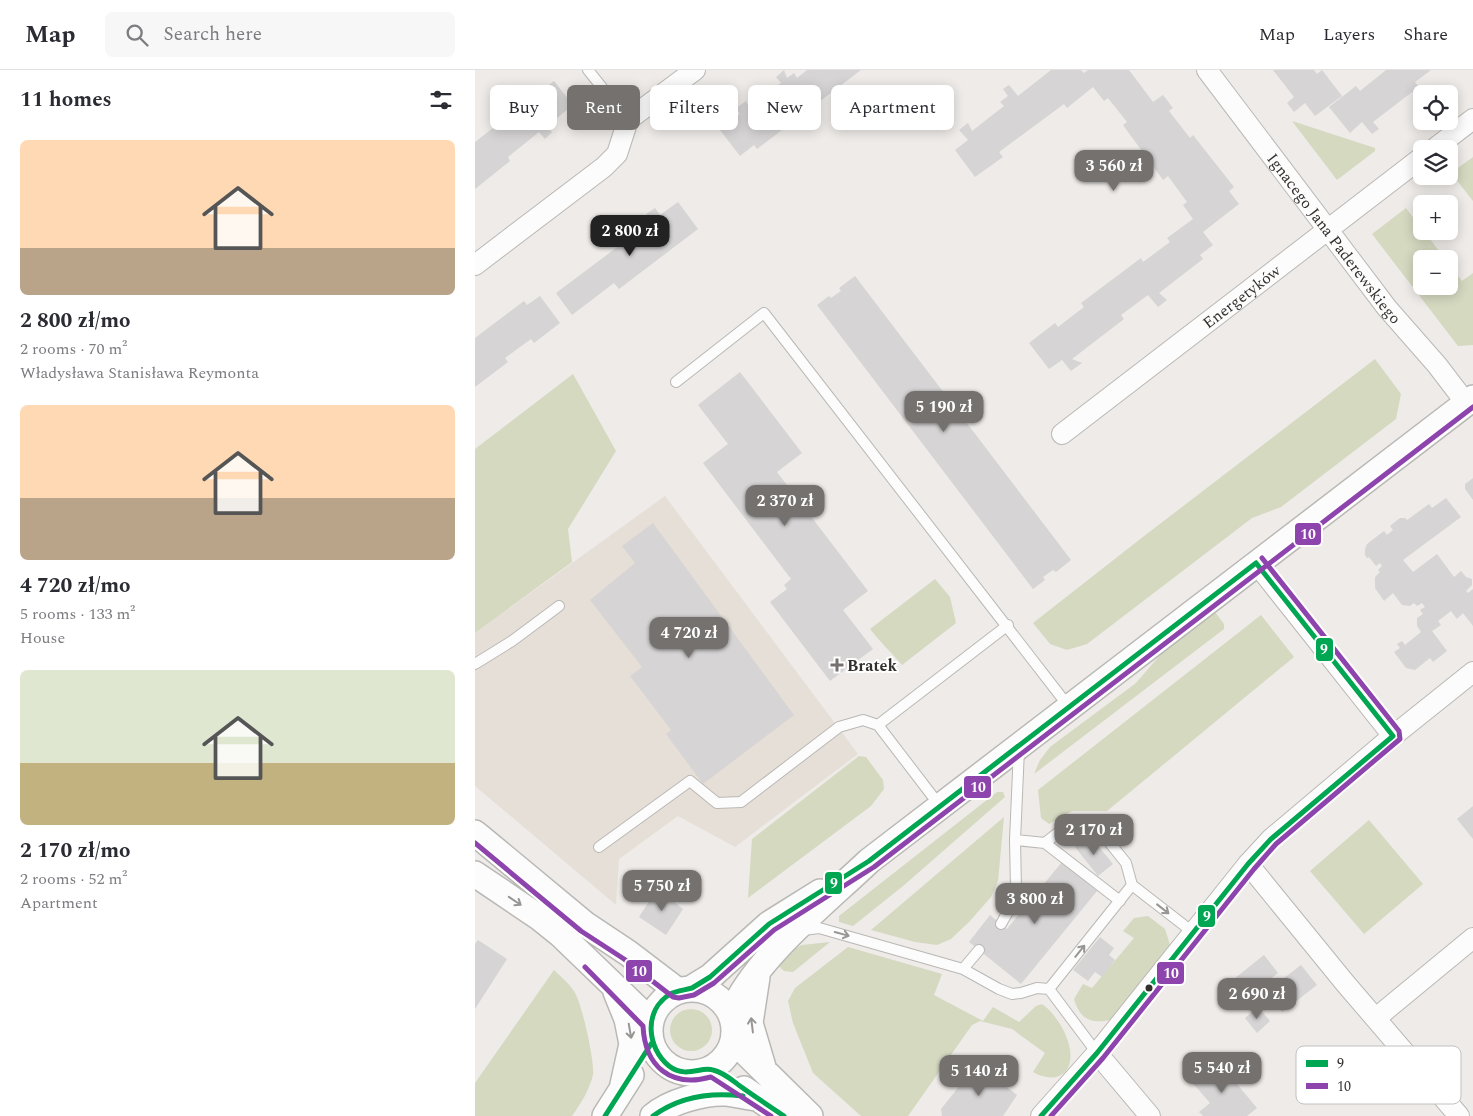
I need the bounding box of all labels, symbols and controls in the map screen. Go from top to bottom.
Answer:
search box [105,12,455,57]
text: Map [25,17,75,53]
text: Search here [163,20,262,49]
icon: search [123,21,151,49]
text: Map [1259,21,1295,48]
text: Layers [1323,21,1375,48]
text: Share [1403,21,1448,48]
text: 11 homes [20,84,112,116]
chip: Buy [490,85,557,130]
chip: Rent [567,85,640,130]
chip: Filters [650,85,738,130]
chip: New [748,85,821,130]
chip: Apartment [831,85,954,130]
map controls [1413,85,1458,295]
button: locate [1413,85,1458,130]
icon: filters [427,86,455,114]
button: layers [1413,140,1458,185]
street label: Ignacego Jana Paderewskiego [1261,148,1407,330]
pin: 3 560 zł [1062,150,1166,192]
text: 3 560 zł [1085,154,1143,178]
icon: home [193,173,283,263]
button: + [1413,195,1458,240]
pin: 2 800 zł [578,214,682,257]
text: 2 800 zł [601,219,659,243]
button: − [1413,250,1458,295]
street label: Energetyków [1198,259,1287,335]
text: 2 800 zł/mo [20,305,131,337]
text: 2 rooms · 70 m² [20,337,127,361]
text: Władysława Stanisława Reymonta [20,361,259,385]
pin: 5 190 zł [892,390,996,433]
text: 5 190 zł [915,395,973,419]
icon: home [193,438,283,528]
pin: 2 370 zł [733,484,837,527]
text: 2 370 zł [756,489,814,513]
line badge: 10 [1294,522,1322,546]
text: 10 [1300,524,1316,545]
text: 4 720 zł/mo [20,570,131,602]
text: 5 rooms · 133 m² [20,602,135,626]
pin: 4 720 zł [637,616,741,659]
text: 4 720 zł [660,621,718,645]
text: House [20,626,65,650]
line badge: 9 [1315,637,1334,662]
text: 9 [1320,639,1328,660]
place label: Bratek [847,654,897,678]
marker: Bratek [831,659,843,671]
icon: home [193,703,283,793]
line badge: 10 [963,775,992,799]
text: 10 [970,777,986,798]
pin: 2 170 zł [1042,814,1146,856]
text: 2 170 zł [1065,818,1123,842]
text: 2 170 zł/mo [20,835,131,867]
text: 2 rooms · 52 m² [20,867,127,891]
pin: 5 750 zł [610,870,714,912]
line badge: 9 [824,871,843,895]
text: 9 [830,873,838,894]
text: 5 750 zł [633,874,691,898]
pin: 3 800 zł [983,882,1087,925]
text: 3 800 zł [1006,887,1064,911]
text: Apartment [20,891,98,915]
one-way arrow [508,896,522,906]
one-way arrow [1156,904,1170,914]
line badge: 9 [1197,904,1216,928]
text: 9 [1203,906,1211,927]
one-way arrow [834,930,850,939]
one-way arrow [1074,945,1085,958]
line badge: 10 [625,959,653,983]
text: 10 [631,961,647,982]
line badge: 10 [1156,961,1185,985]
text: 10 [1163,963,1179,984]
pin: 2 690 zł [1205,978,1309,1020]
text: 2 690 zł [1228,982,1286,1006]
unlabelled marker [1144,983,1154,993]
one-way arrow [747,1018,757,1034]
one-way arrow [625,1023,635,1039]
legend [1296,1046,1461,1104]
pin: 5 540 zł [1170,1052,1274,1094]
text: 9 [1337,1053,1344,1074]
pin: 5 140 zł [927,1054,1031,1097]
text: 5 540 zł [1193,1056,1251,1080]
text: 5 140 zł [950,1059,1008,1083]
text: 10 [1337,1076,1351,1097]

